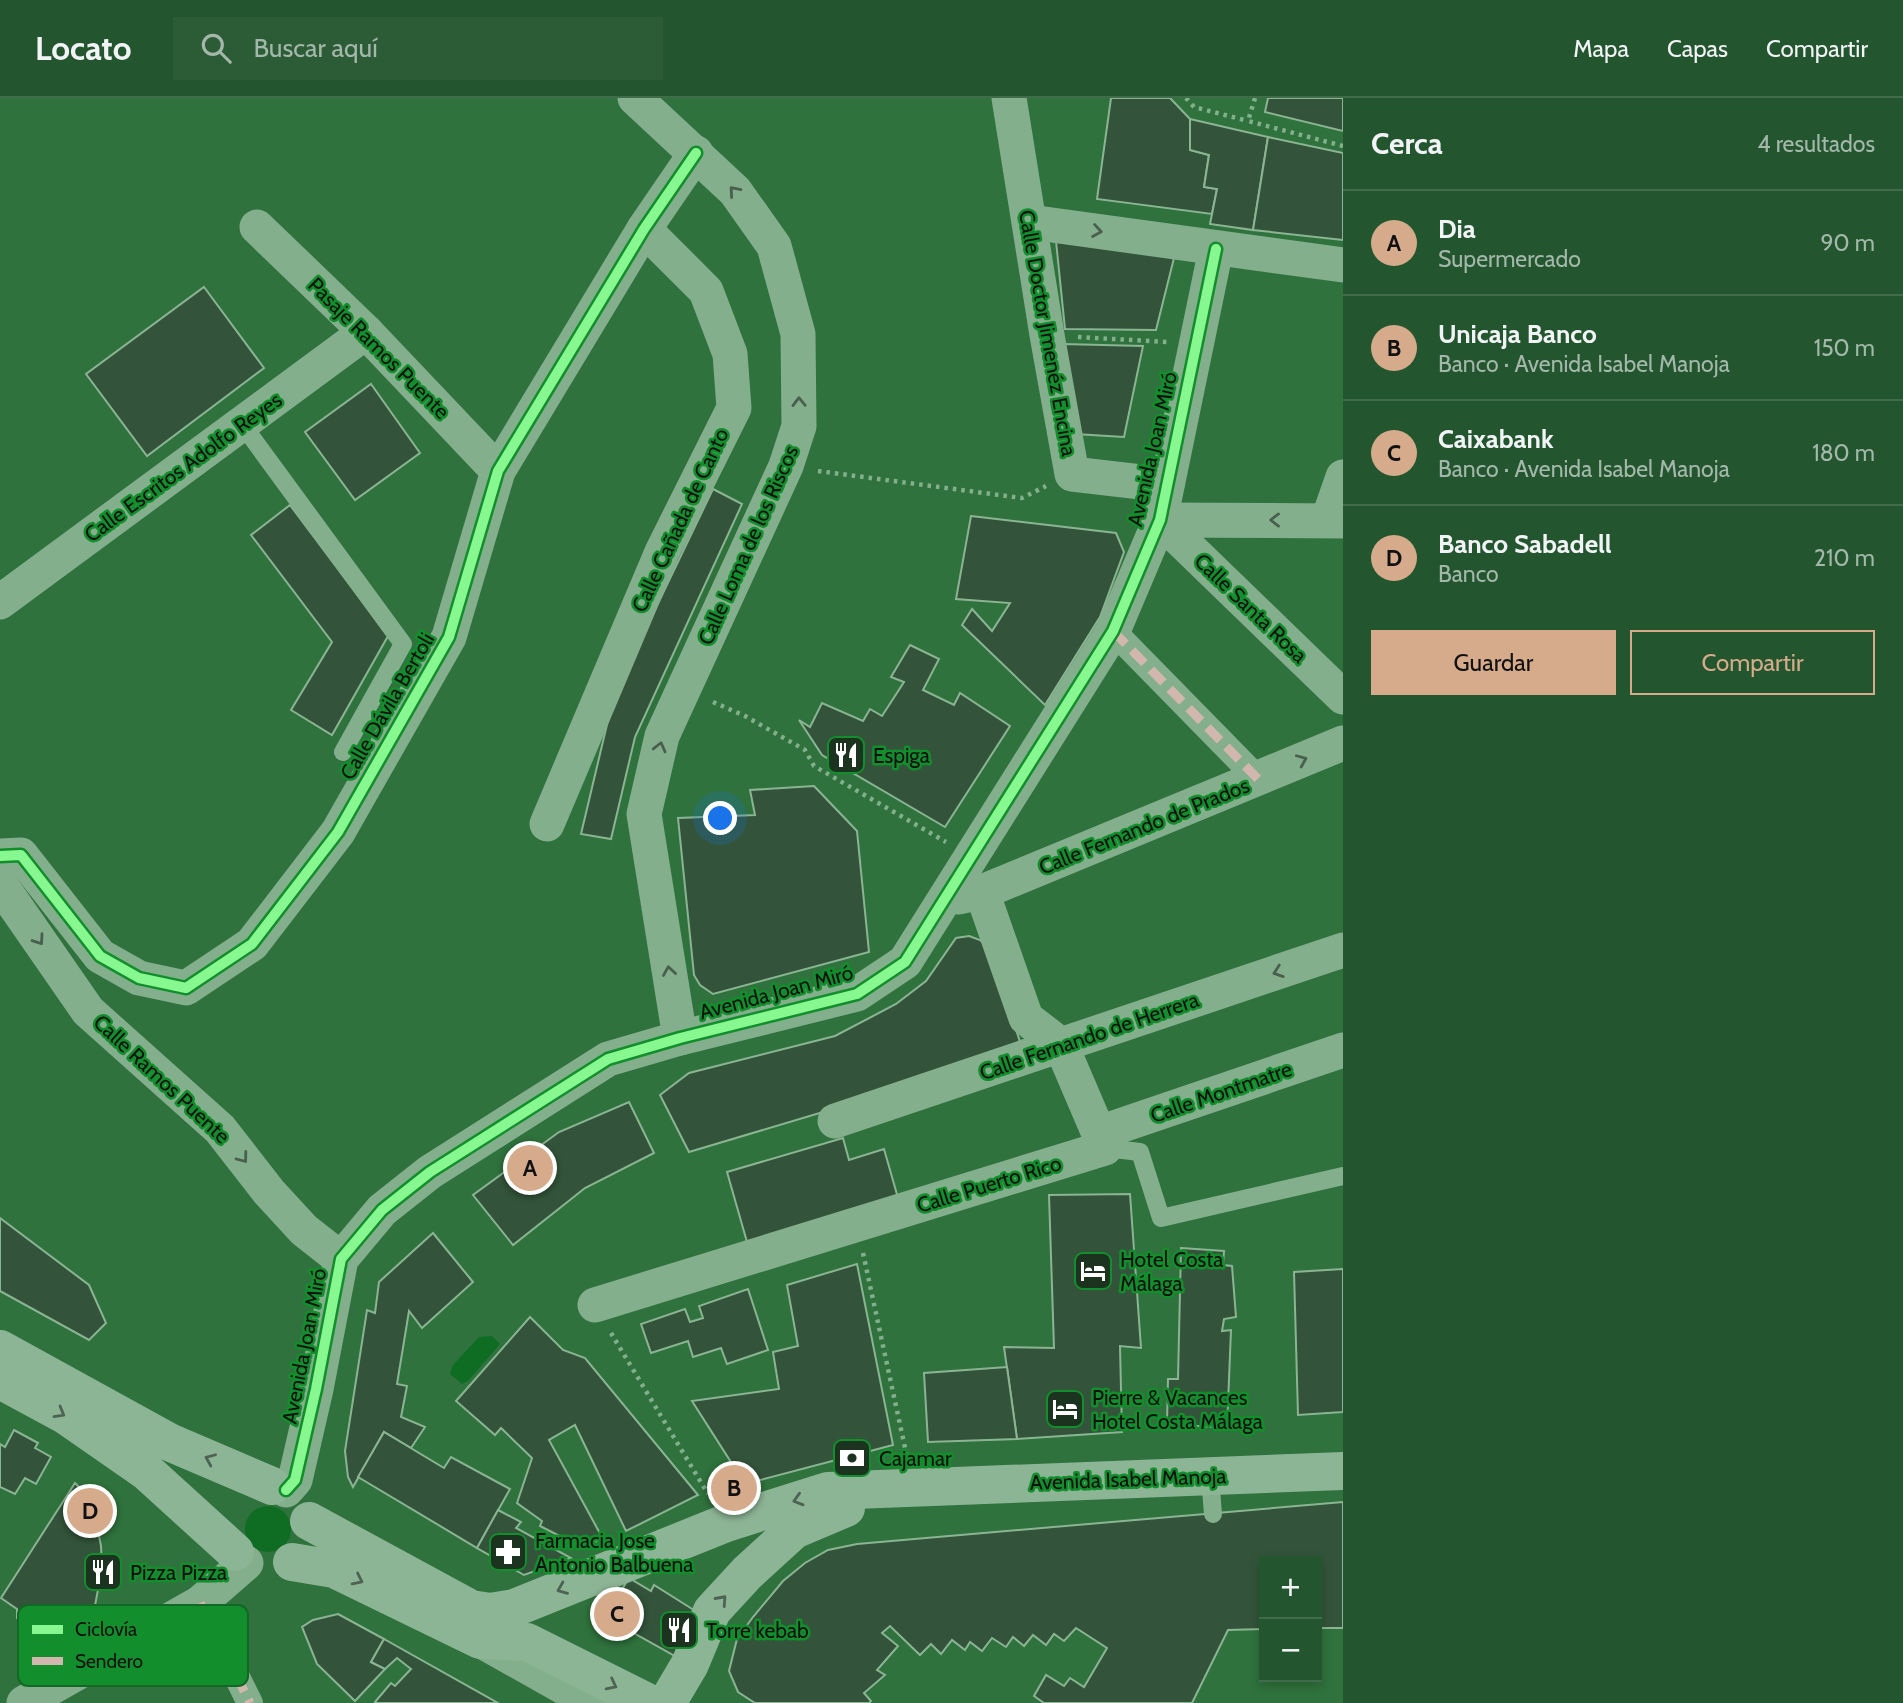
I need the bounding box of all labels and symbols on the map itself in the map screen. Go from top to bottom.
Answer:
one-way arrow [730,186,742,199]
street label: Calle Doctor Jimenéz Encina [1014,208,1082,458]
one-way arrow [1092,223,1103,238]
street label: Pasaje Ramos Puente [302,272,455,425]
street label: Avenida Joan Miró [1122,369,1182,529]
street label: Calle Escritos Adolfo Reyes [79,387,287,547]
one-way arrow [791,396,807,407]
street label: Calle Cañada de Canto [626,424,734,616]
street label: Calle Loma de los Riscos [693,441,803,649]
one-way arrow [1269,512,1280,528]
street label: Calle Santa Rosa [1190,548,1312,668]
street label: Calle Dávila Bertoli [335,628,439,784]
restaurant icon: Espiga [825,734,867,776]
one-way arrow [652,741,666,753]
place label: Espiga [873,743,930,768]
one-way arrow [1295,755,1307,769]
street label: Calle Fernando de Prados [1035,772,1253,880]
your location [703,801,737,835]
one-way arrow [31,932,43,945]
street label: Avenida Joan Miró [696,959,856,1025]
one-way arrow [1273,964,1285,978]
one-way arrow [662,965,677,977]
street label: Calle Fernando de Herrera [976,987,1202,1085]
street label: Calle Ramos Puente [89,1009,236,1149]
street label: Calle Montmatre [1147,1056,1295,1128]
pin: A [507,1142,553,1194]
street label: Calle Puerto Rico [914,1150,1064,1218]
one-way arrow [235,1151,247,1163]
place label: Hotel Costa Málaga [1120,1247,1223,1296]
hotel icon: Hotel Costa Málaga [1072,1250,1114,1292]
street label: Avenida Joan Miró [277,1266,331,1426]
place label: Pierre & Vacances Hotel Costa Málaga [1092,1385,1263,1434]
hotel icon: Pierre & Vacances Hotel Costa Málaga [1044,1388,1086,1430]
one-way arrow [52,1405,65,1418]
bank icon: Cajamar [831,1437,873,1479]
place label: Cajamar [879,1446,952,1472]
one-way arrow [204,1454,216,1468]
pin: B [711,1462,757,1514]
street label: Avenida Isabel Manoja [1029,1463,1227,1496]
pin: D [67,1485,113,1537]
one-way arrow [792,1492,804,1507]
place label: Farmacia Jose Antonio Balbuena [535,1528,693,1577]
pharmacy icon: Farmacia Jose Antonio Balbuena [487,1531,529,1573]
restaurant icon: Pizza Pizza [82,1551,124,1593]
place label: Pizza Pizza [130,1560,227,1585]
one-way arrow [350,1572,363,1586]
one-way arrow [557,1580,569,1594]
pin: C [594,1588,640,1640]
one-way arrow [714,1595,726,1608]
legend [18,1605,248,1686]
restaurant icon: Torre kebab [658,1609,700,1651]
text: Ciclovía [75,1618,137,1641]
place label: Torre kebab [706,1618,809,1643]
text: Sendero [75,1650,143,1673]
one-way arrow [605,1676,617,1690]

